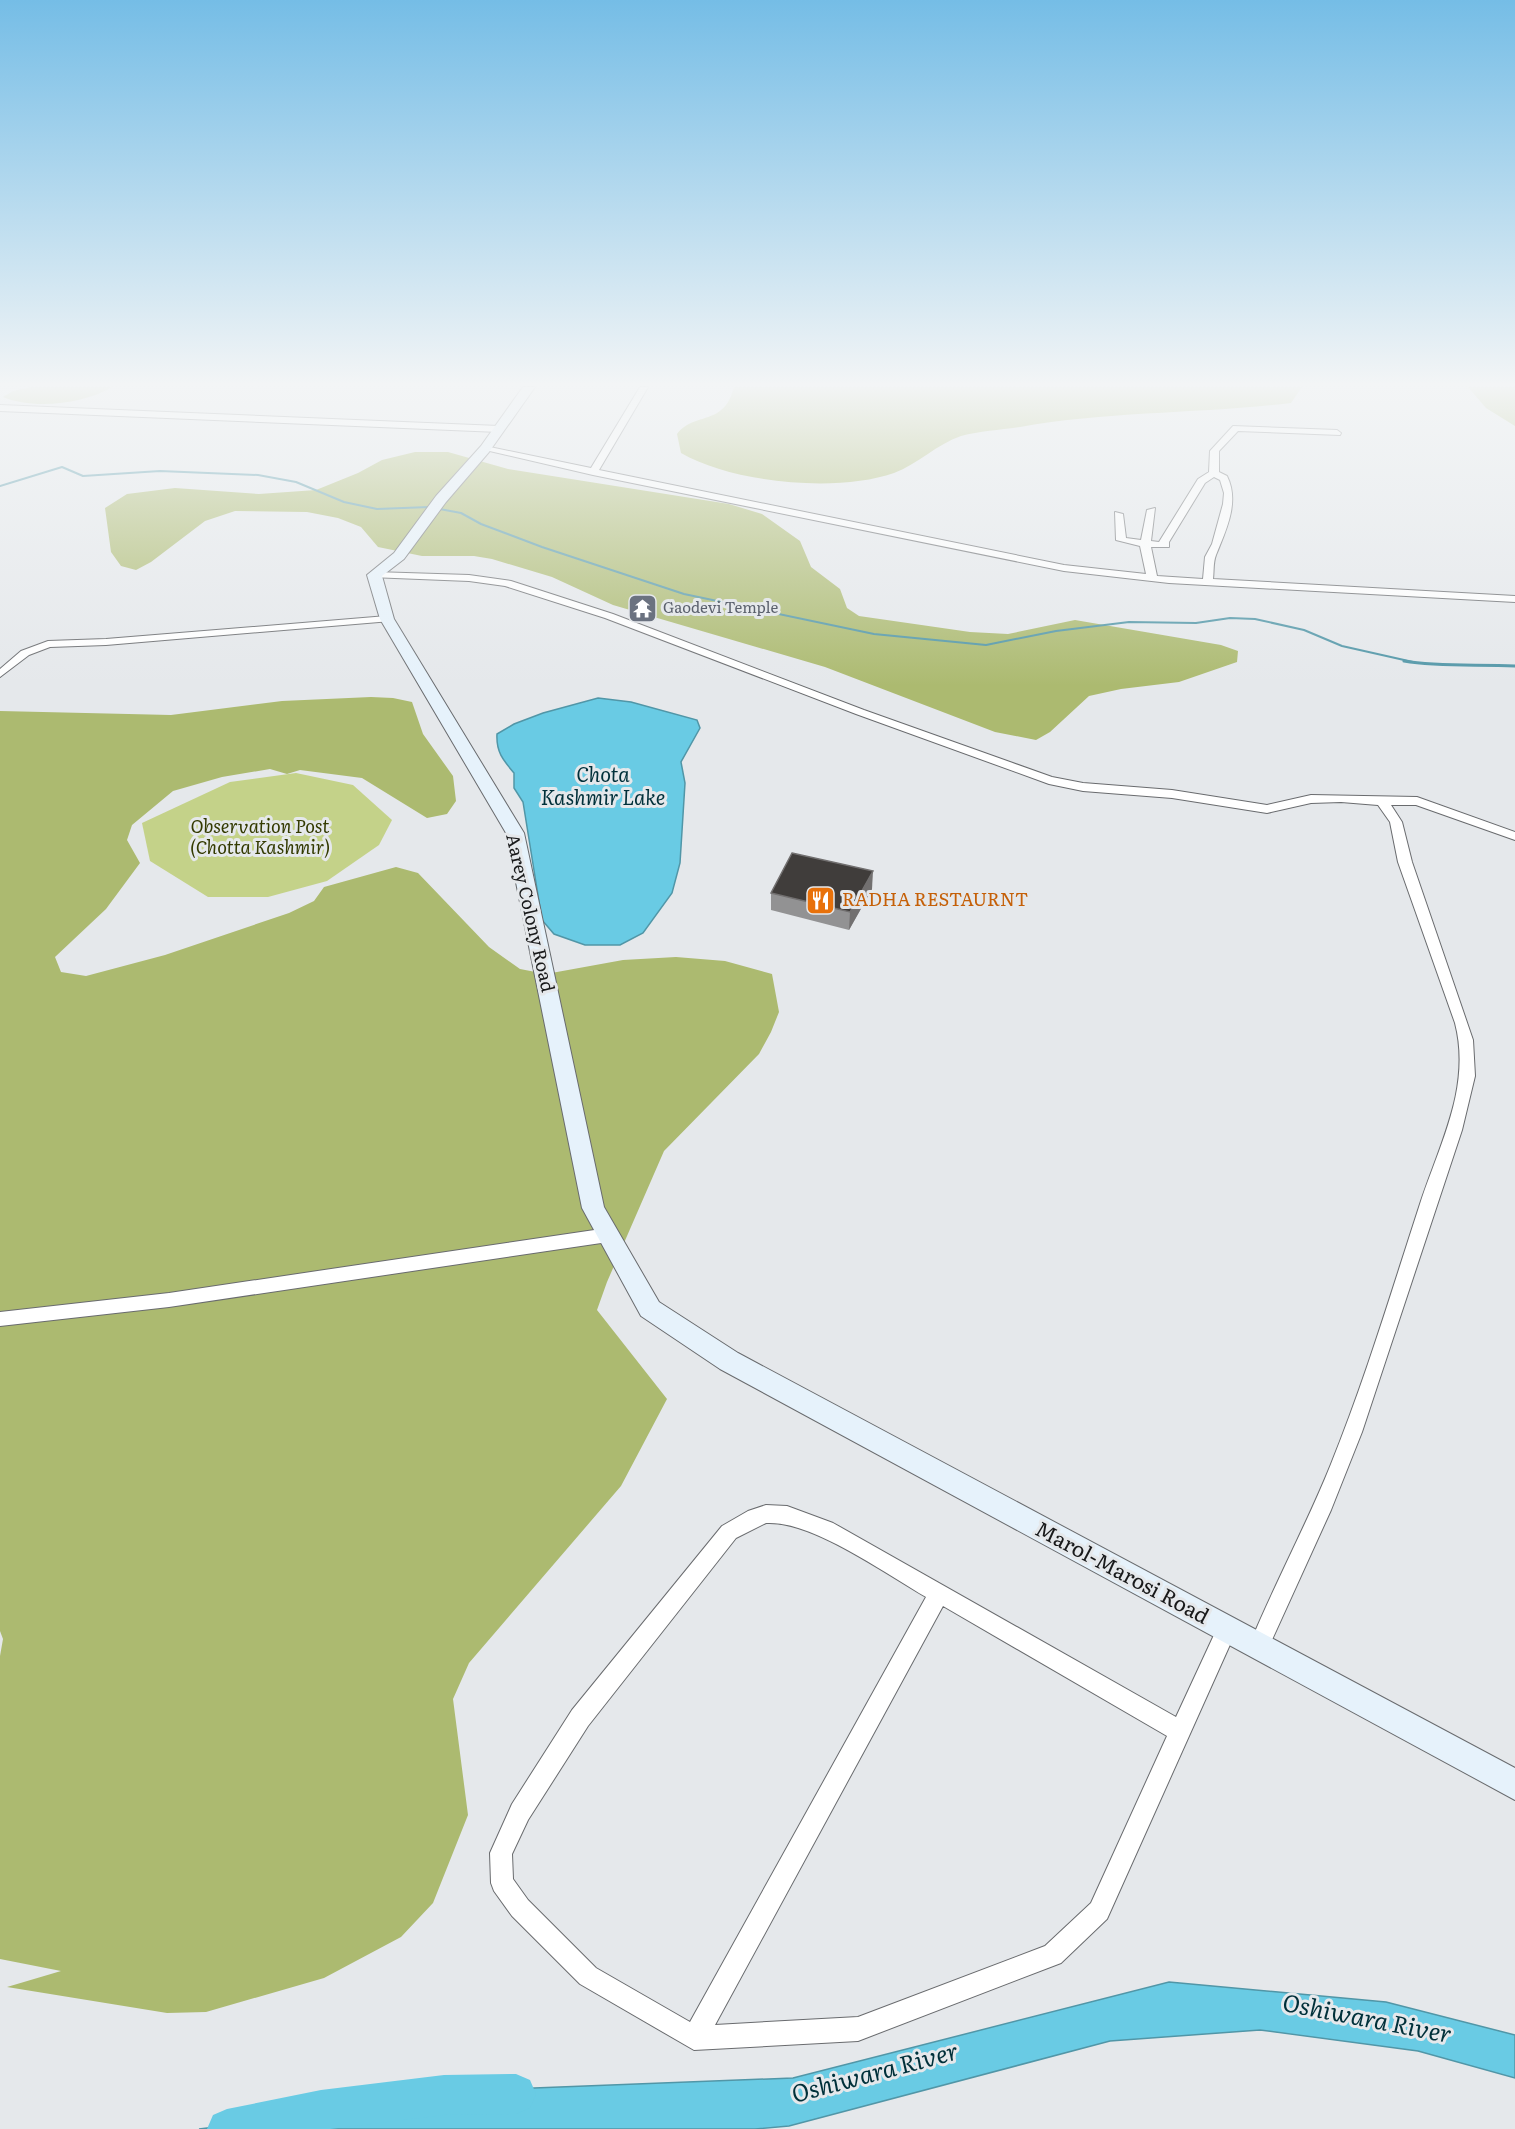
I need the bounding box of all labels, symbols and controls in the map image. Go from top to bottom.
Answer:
temple icon: Gaodevi Temple [626,592,658,624]
place label: Gaodevi Temple [663,595,778,618]
water label: Chota Kashmir Lake [541,758,665,811]
park label: Observation Post (Chotta Kashmir) [190,812,330,860]
street label: Aarey Colony Road [500,831,563,995]
restaurant icon: RADHA RESTAURNT [805,884,837,916]
place label: RADHA RESTAURNT [842,885,1028,912]
street label: Marol-Marosi Road [1031,1512,1216,1630]
water label: Oshiwara River [1280,1983,1455,2050]
water label: Oshiwara River [787,2031,962,2110]

